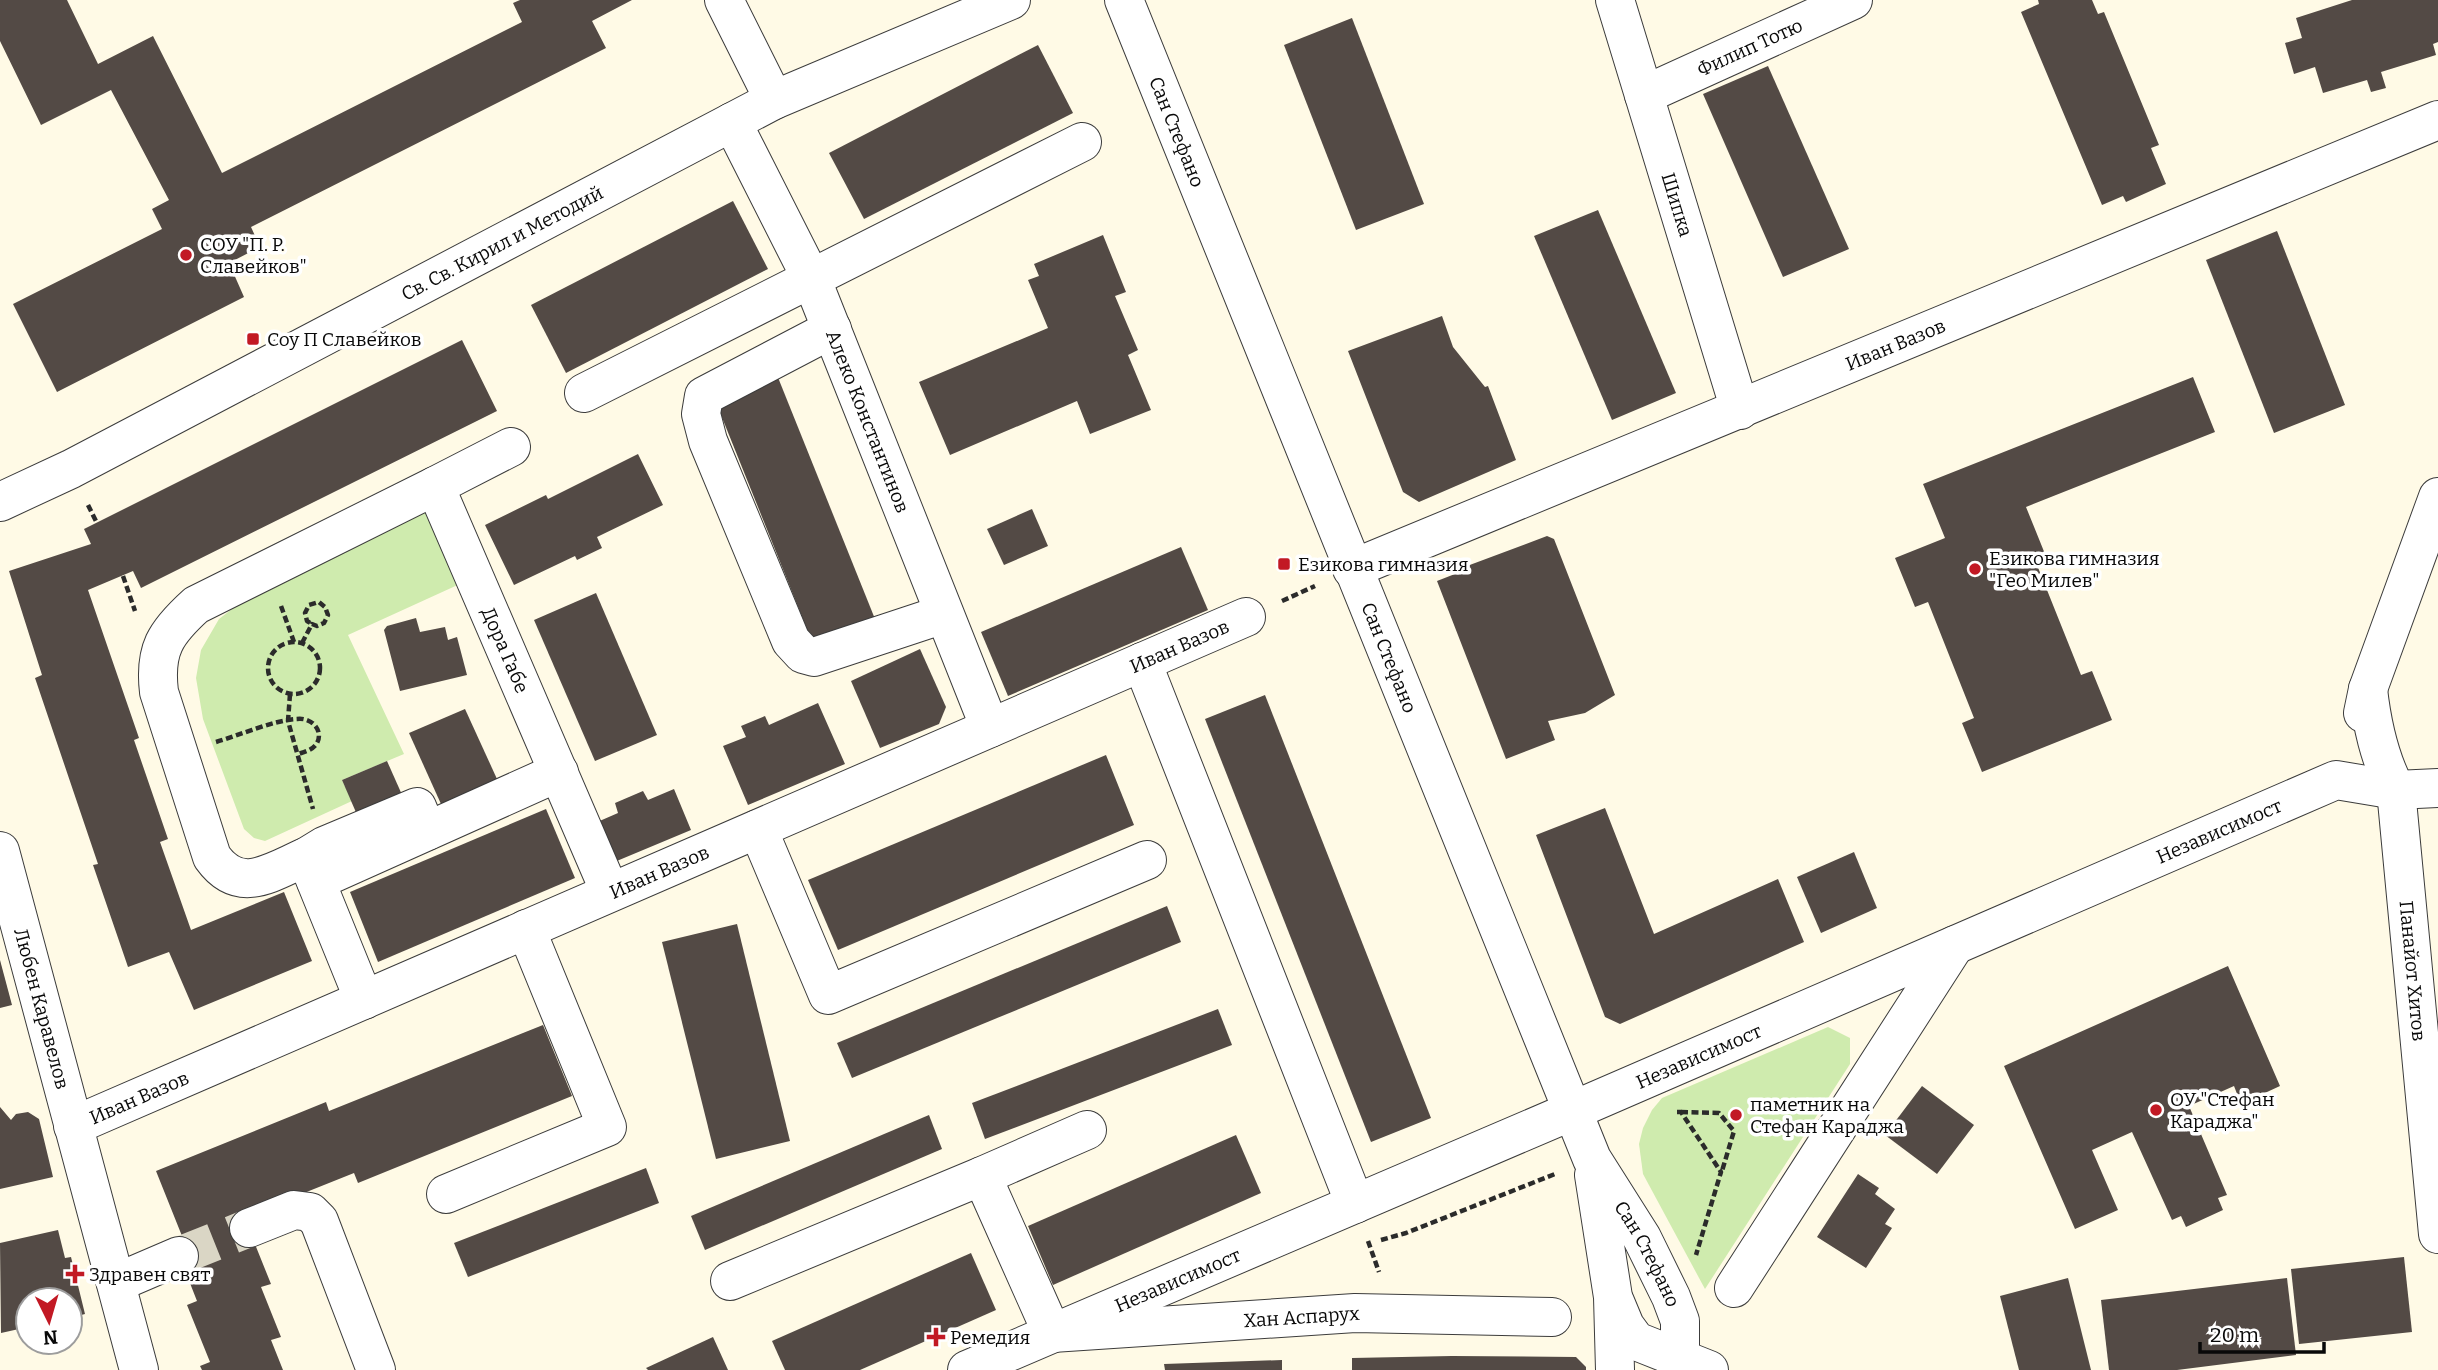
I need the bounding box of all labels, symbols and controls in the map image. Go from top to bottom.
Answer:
street label: Филип Тотю [1693,13,1806,81]
street label: Сан Стефано [1144,73,1209,191]
street label: Шипка [1656,170,1698,240]
street label: Св. Св. Кирил и Методий [397,181,607,306]
place label: СОУ "П. Р. Славейков" [200,233,307,278]
marker: СОУ "П. Р. Славейков" [178,247,194,263]
street label: Иван Вазов [1842,314,1949,376]
street label: Алеко Константинов [821,327,914,516]
place label: Соу П Славейков [267,328,422,351]
marker: Соу П Славейков [245,331,261,347]
place label: Езикова гимназия "Гео Милев" [1989,547,2159,592]
place label: Езикова гимназия [1298,553,1468,576]
marker: Езикова гимназия [1276,556,1292,572]
marker: Езикова гимназия "Гео Милев" [1967,561,1983,577]
street label: Сан Стефано [1356,599,1422,716]
street label: Дора Габе [477,604,534,696]
street label: Иван Вазов [1126,615,1233,678]
street label: Независимост [2153,794,2285,869]
street label: Иван Вазов [606,840,713,904]
street label: Панайот Хитов [2395,900,2431,1042]
street label: Любен Каравелов [9,926,74,1092]
street label: Независимост [1632,1019,1765,1094]
street label: Иван Вазов [86,1066,192,1129]
place label: ОУ "Стефан Караджа" [2170,1088,2275,1133]
place label: паметник на Стефан Караджа [1750,1093,1904,1138]
marker: ОУ "Стефан Караджа" [2148,1102,2164,1118]
marker: паметник на Стефан Караджа [1728,1107,1744,1123]
street label: Сан Стефано [1609,1197,1685,1310]
street label: Независимост [1111,1243,1244,1317]
place label: Здравен свят [89,1263,210,1286]
marker: Здравен свят [67,1266,83,1282]
north arrow [14,1286,84,1356]
street label: Хан Аспарух [1243,1302,1361,1332]
scale bar [2200,1310,2324,1354]
text: 20 m [2210,1322,2259,1348]
text: N [42,1325,59,1350]
place label: Ремедия [950,1326,1030,1349]
marker: Ремедия [928,1329,944,1345]

